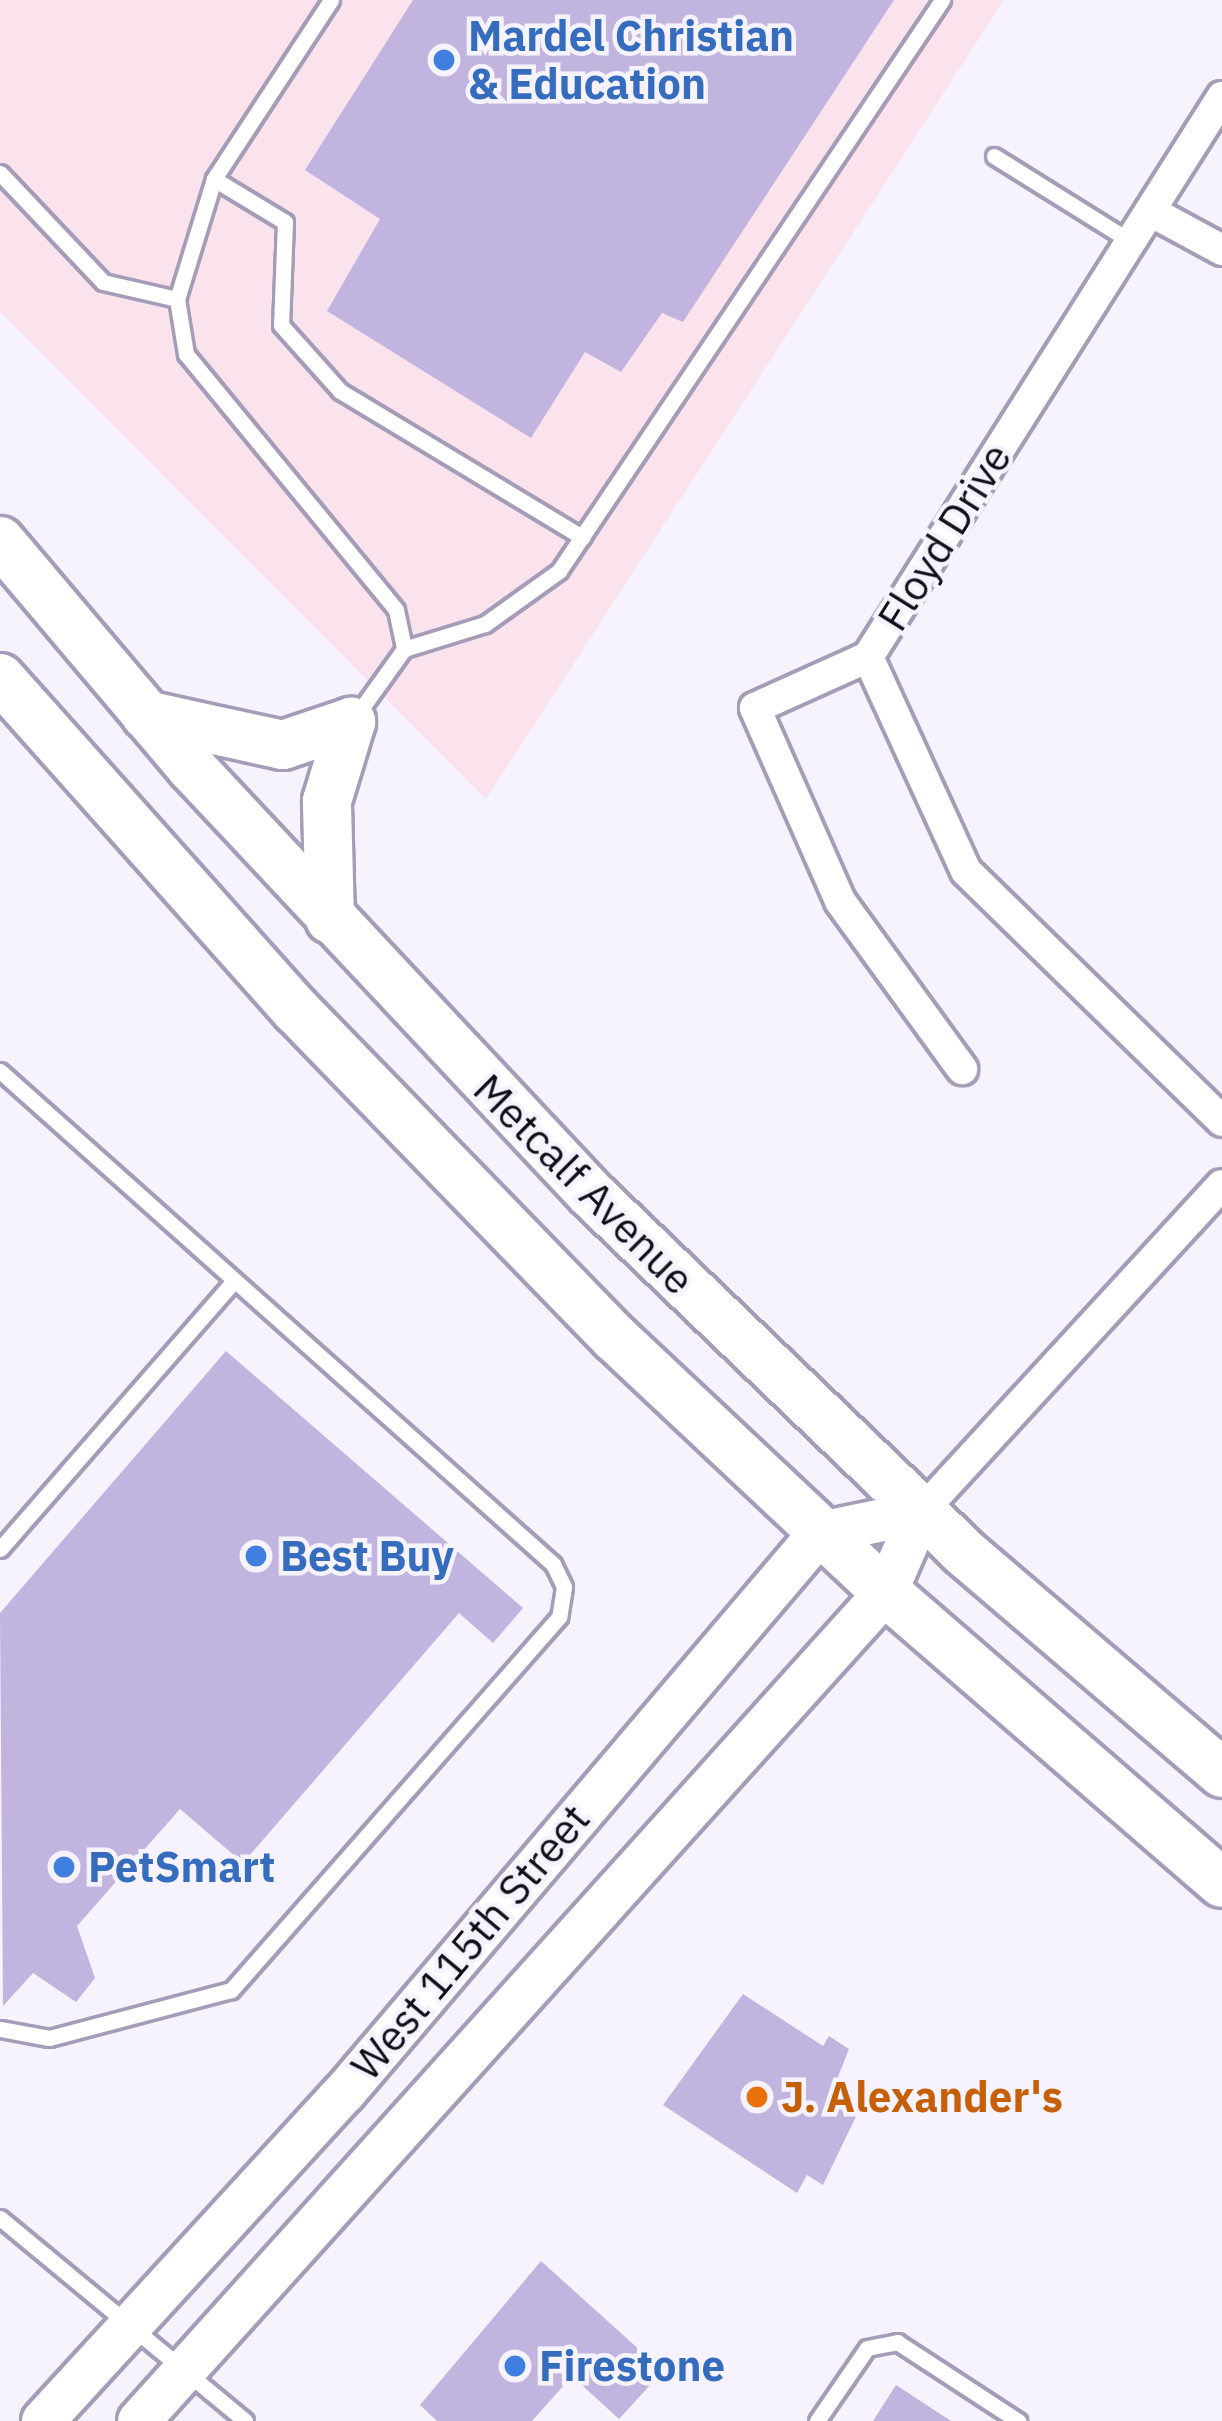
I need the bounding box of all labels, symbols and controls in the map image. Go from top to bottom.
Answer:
place label: Mardel Christian & Education [468,11,794,110]
marker: Mardel Christian & Education [431,47,457,73]
street label: Floyd Drive [867,434,1021,640]
street label: Metcalf Avenue [463,1063,705,1305]
place label: Best Buy [280,1531,454,1581]
marker: Best Buy [243,1543,269,1569]
street label: West 115th Street [340,1794,600,2090]
place label: PetSmart [88,1842,275,1892]
marker: PetSmart [51,1854,77,1880]
place label: J. Alexander's [781,2072,1063,2122]
marker: J. Alexander's [744,2084,770,2110]
place label: Firestone [539,2341,725,2391]
marker: Firestone [502,2353,528,2379]

